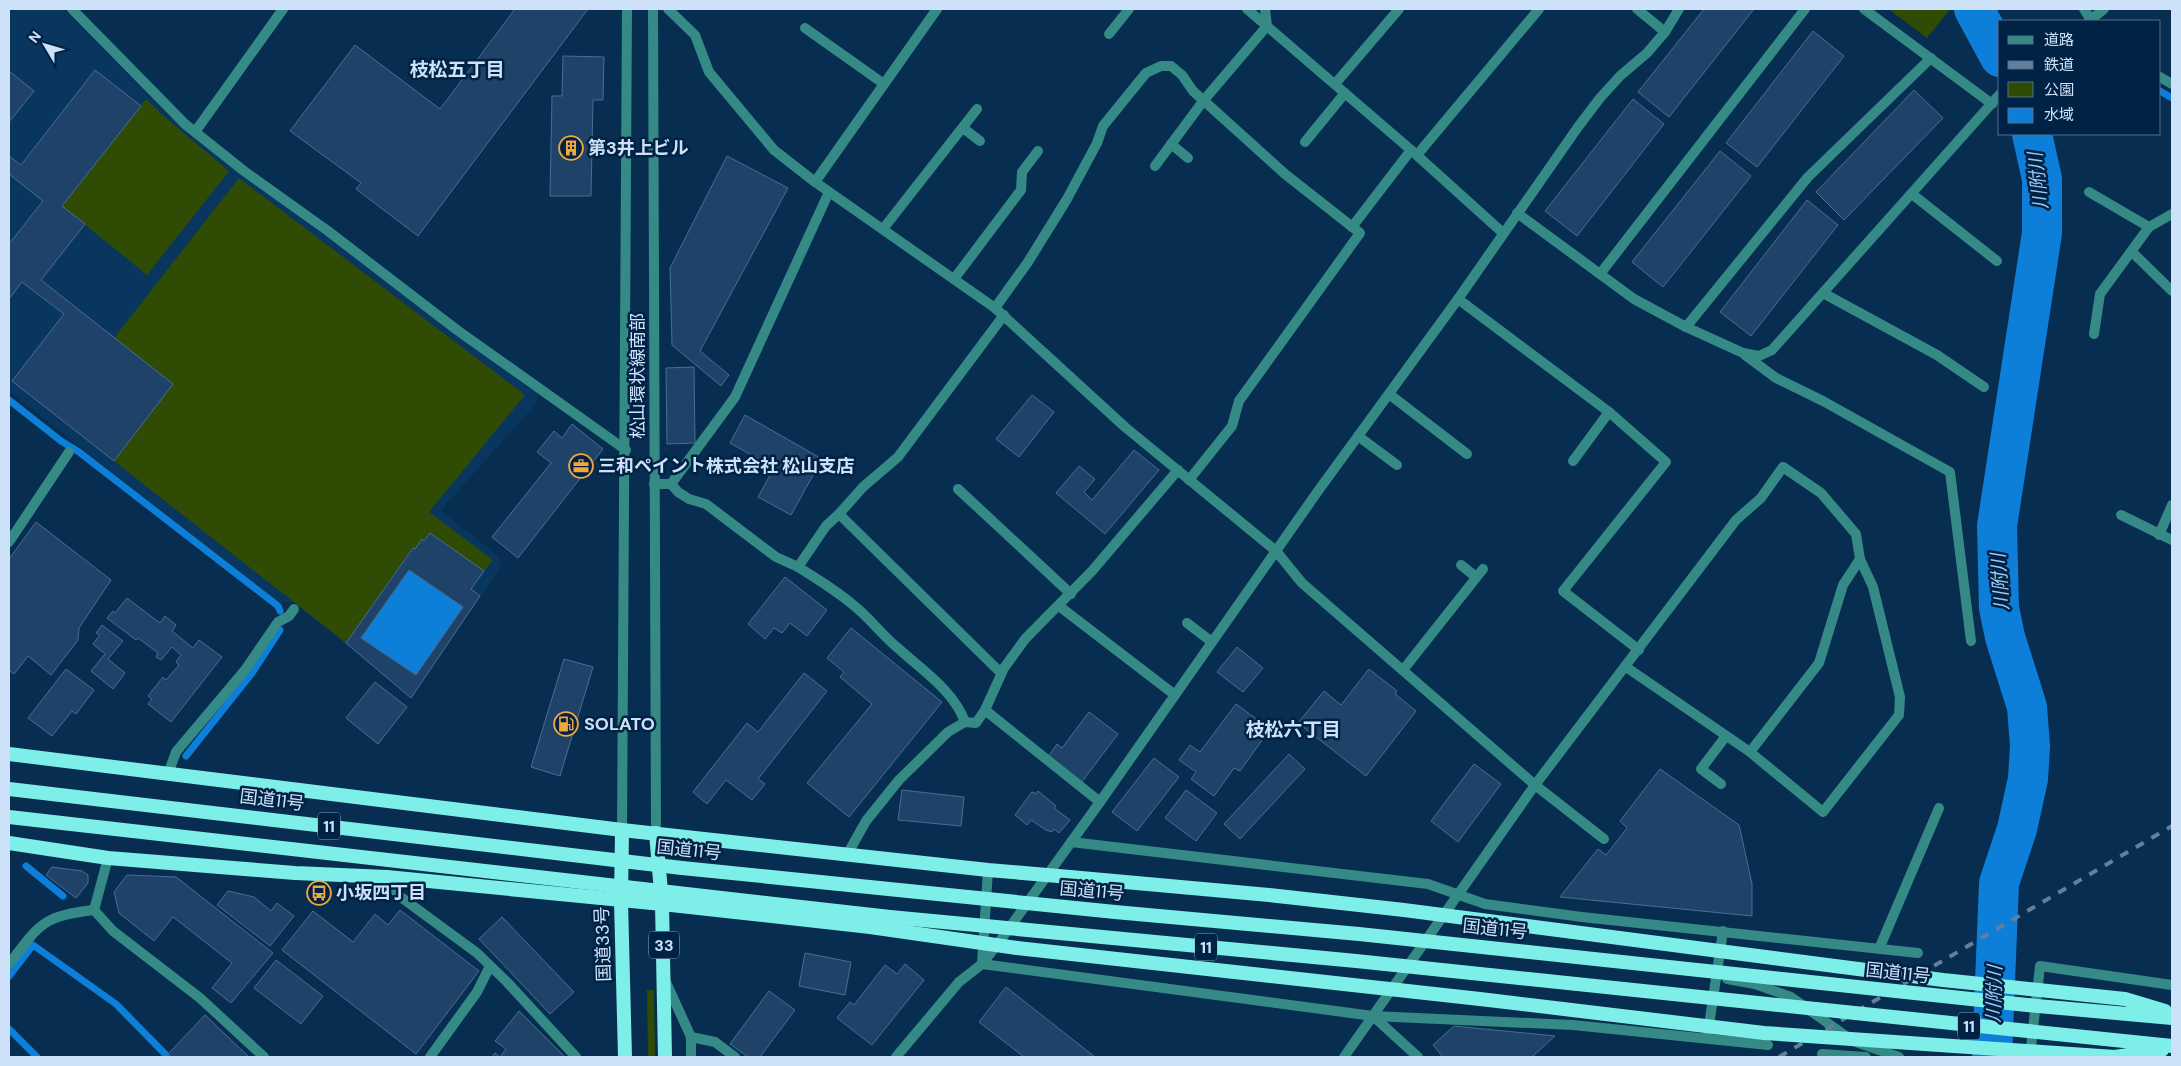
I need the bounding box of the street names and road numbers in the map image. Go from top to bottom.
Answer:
street label: 松山環状線南部 [626,313,650,439]
street label: 国道11号 [238,784,306,816]
road number: 11 [318,812,340,839]
street label: 国道11号 [655,835,723,865]
street label: 国道11号 [1058,876,1126,906]
street label: 国道33号 [590,906,616,982]
street label: 国道11号 [1461,914,1529,944]
road number: 33 [649,932,679,958]
road number: 11 [1195,934,1217,960]
street label: 国道11号 [1864,958,1932,988]
road number: 11 [1958,1012,1980,1040]

